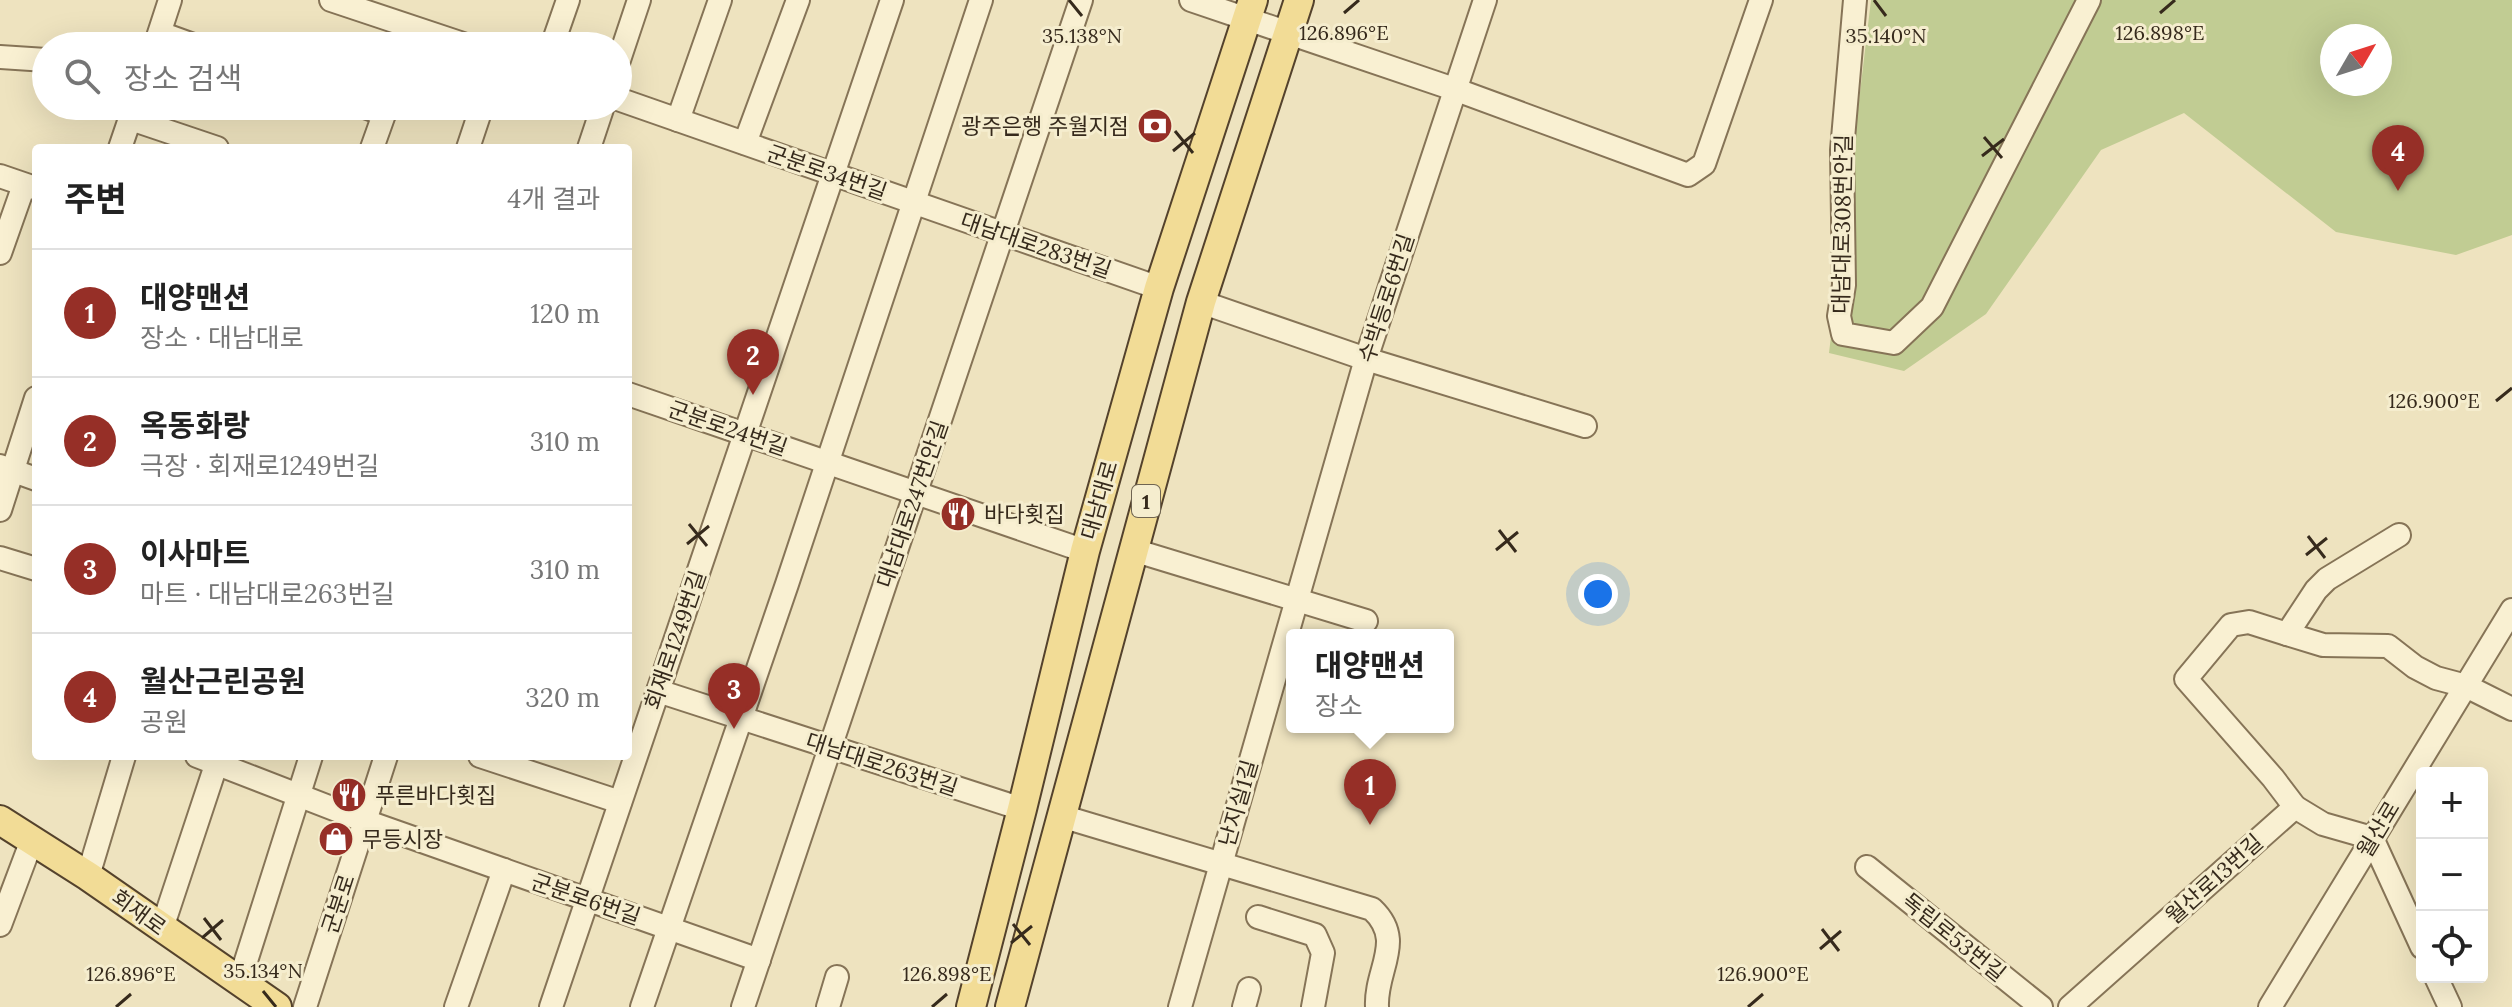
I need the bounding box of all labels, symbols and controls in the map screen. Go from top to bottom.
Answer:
text: 126.896°E [1299,20,1389,45]
text: 126.898°E [2116,20,2204,45]
text: 35.138°N [1042,23,1122,48]
text: 35.140°N [1846,23,1926,48]
north arrow [2320,24,2392,96]
search box [32,32,632,120]
icon: search [60,54,104,98]
text: 장소 검색 [124,59,242,97]
bank icon: 광주은행 주월지점 [1136,107,1174,145]
place label: 광주은행 주월지점 [961,112,1129,140]
pin: 4 [2372,125,2424,191]
street label: 대남대로308번안길 [1826,134,1858,314]
street label: 군분로34번길 [763,138,891,206]
text: 주변 [64,177,127,220]
text: 4개 결과 [507,182,600,215]
street label: 대남대로283번길 [957,206,1115,284]
street label: 수박등로6번길 [1352,230,1420,366]
text: 대양맨션 [140,278,250,316]
text: 1 [85,297,95,330]
text: 120 m [530,297,600,330]
text: 장소 · 대남대로 [140,321,304,354]
pin: 2 [727,329,779,395]
text: 126.900°E [2388,388,2480,413]
street label: 군분로24번길 [665,395,791,461]
text: 옥동화랑 [140,406,250,444]
street label: 대남대로247번안길 [870,417,954,591]
text: 2 [83,425,97,458]
text: 310 m [530,425,600,458]
text: 극장 · 회재로1249번길 [140,449,380,482]
street label: 대남대로 [1074,457,1124,543]
road number: 1 [1132,485,1160,517]
restaurant icon: 바다횟집 [939,495,977,533]
place label: 바다횟집 [984,500,1065,528]
text: 이사마트 [140,534,250,572]
text: 3 [83,553,97,586]
text: 310 m [530,553,600,586]
street label: 회재로1249번길 [638,567,712,713]
your location [1578,574,1618,614]
text: 마트 · 대남대로263번길 [140,577,395,610]
popup [1286,629,1454,733]
text: 대양맨션 [1315,646,1425,684]
text: 월산근린공원 [140,662,306,700]
pin: 3 [708,663,760,729]
text: 4 [83,681,97,714]
text: 320 m [525,681,600,714]
text: 장소 [1315,689,1363,722]
text: 공원 [140,705,188,738]
street label: 대남대로263번길 [802,726,962,802]
street label: 난지실1길 [1212,756,1264,850]
pin: 1 [1344,759,1396,825]
map controls [2416,767,2488,983]
button: + [2416,767,2488,839]
restaurant icon: 푸른바다횟집 [330,776,368,814]
place label: 푸른바다횟집 [375,781,496,809]
street label: 월산로 [2350,796,2406,862]
shop icon: 무등시장 [317,820,355,858]
place label: 무등시장 [362,825,443,853]
street label: 월산로13번길 [2159,828,2269,930]
button: − [2416,839,2488,911]
street label: 군분로6번길 [528,867,644,931]
street label: 군분로 [315,871,361,937]
street label: 회재로 [106,883,172,941]
street label: 독립로53번길 [1896,887,2012,987]
button: locate [2416,911,2488,983]
text: 35.134°N [223,958,303,983]
text: 126.896°E [86,961,176,986]
text: 126.898°E [903,961,991,986]
text: 126.900°E [1717,961,1809,986]

